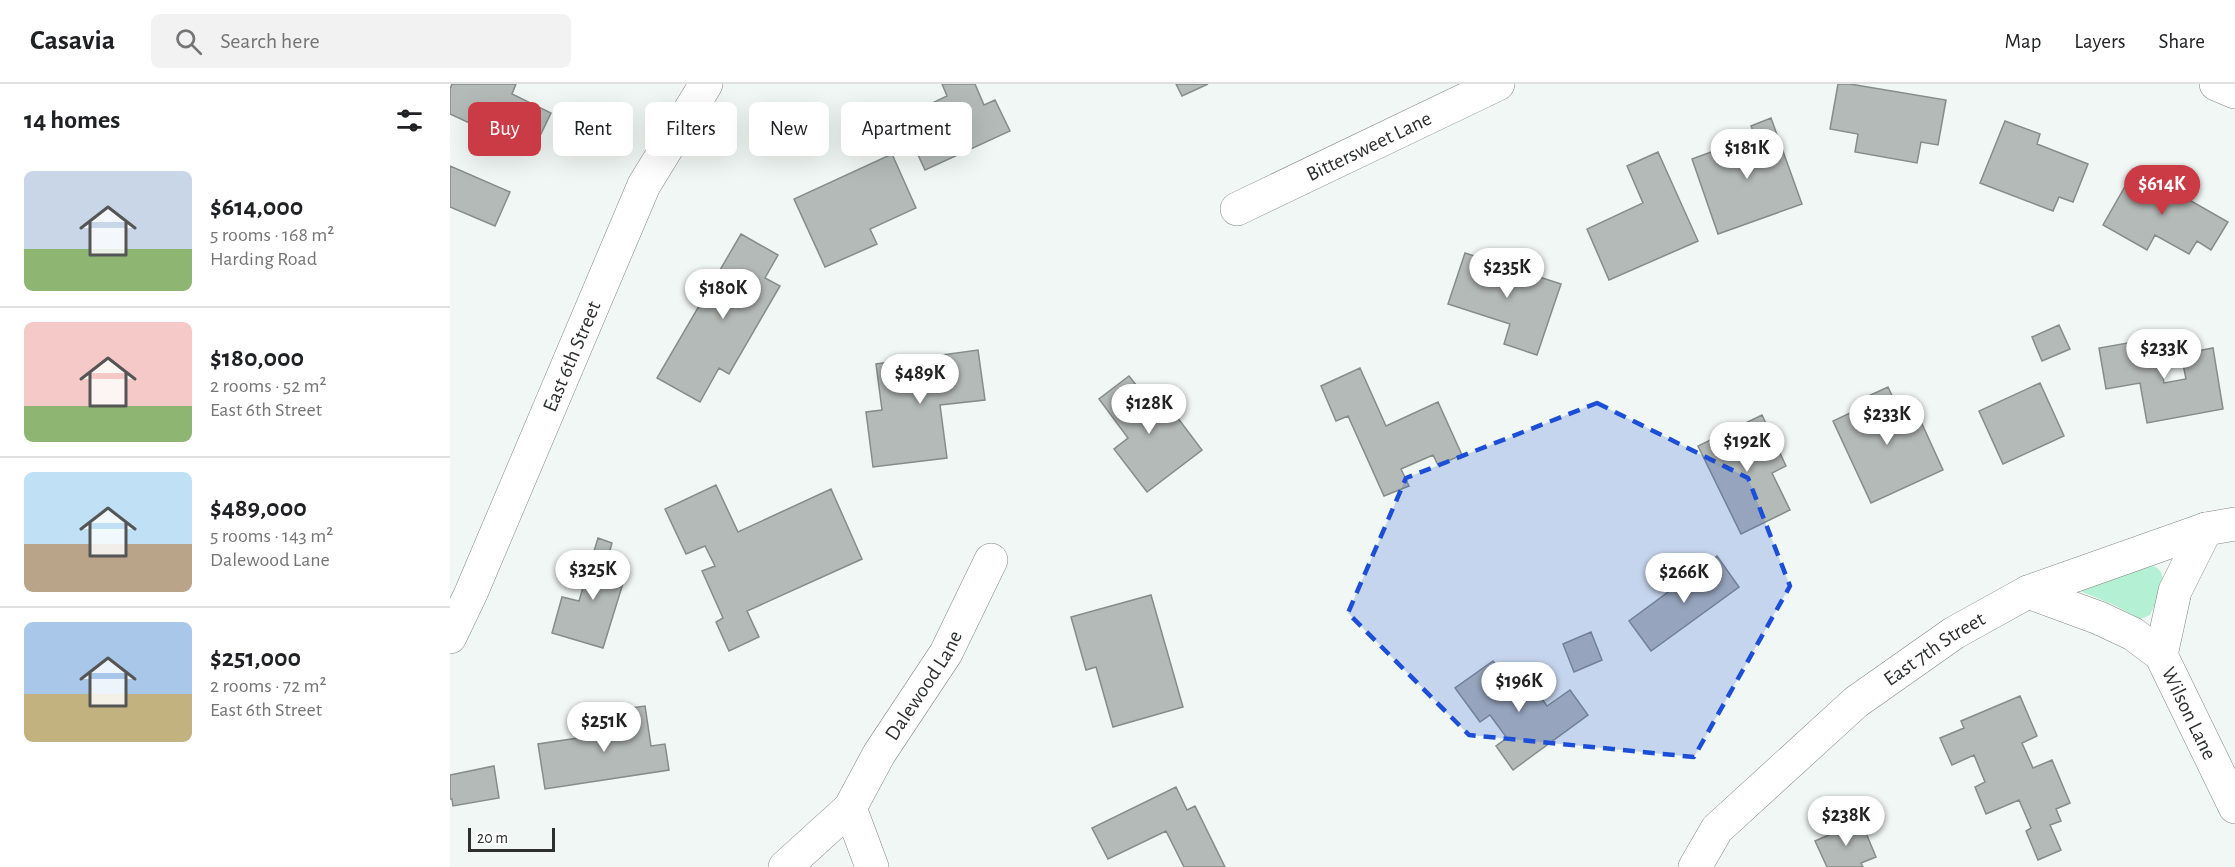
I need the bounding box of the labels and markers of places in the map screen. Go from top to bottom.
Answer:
pin: $181K [1705,129,1789,180]
pin: $614K [2120,165,2204,216]
pin: $235K [1465,248,1549,299]
pin: $180K [681,269,765,320]
pin: $233K [2122,329,2206,380]
pin: $489K [878,354,962,405]
pin: $128K [1107,384,1191,435]
pin: $233K [1845,395,1929,446]
pin: $192K [1705,422,1789,473]
pin: $325K [551,550,635,601]
pin: $266K [1642,553,1726,604]
pin: $196K [1477,662,1561,713]
pin: $251K [562,702,646,753]
pin: $238K [1804,796,1888,847]

